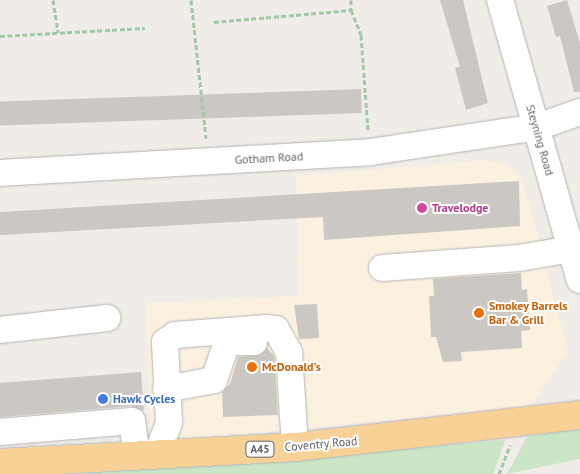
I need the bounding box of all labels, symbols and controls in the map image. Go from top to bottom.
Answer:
street label: Steyning Road [523,103,557,177]
street label: Gotham Road [234,149,304,167]
place label: Travelodge [432,201,488,215]
marker: Travelodge [416,202,428,214]
place label: Smokey Barrels Bar & Grill [489,299,568,327]
marker: Smokey Barrels Bar & Grill [473,307,485,319]
place label: McDonald's [262,360,321,374]
marker: McDonald's [246,361,258,373]
place label: Hawk Cycles [113,392,176,406]
marker: Hawk Cycles [97,393,109,405]
street label: Coventry Road [284,434,358,454]
road number: A45 [245,440,275,458]

